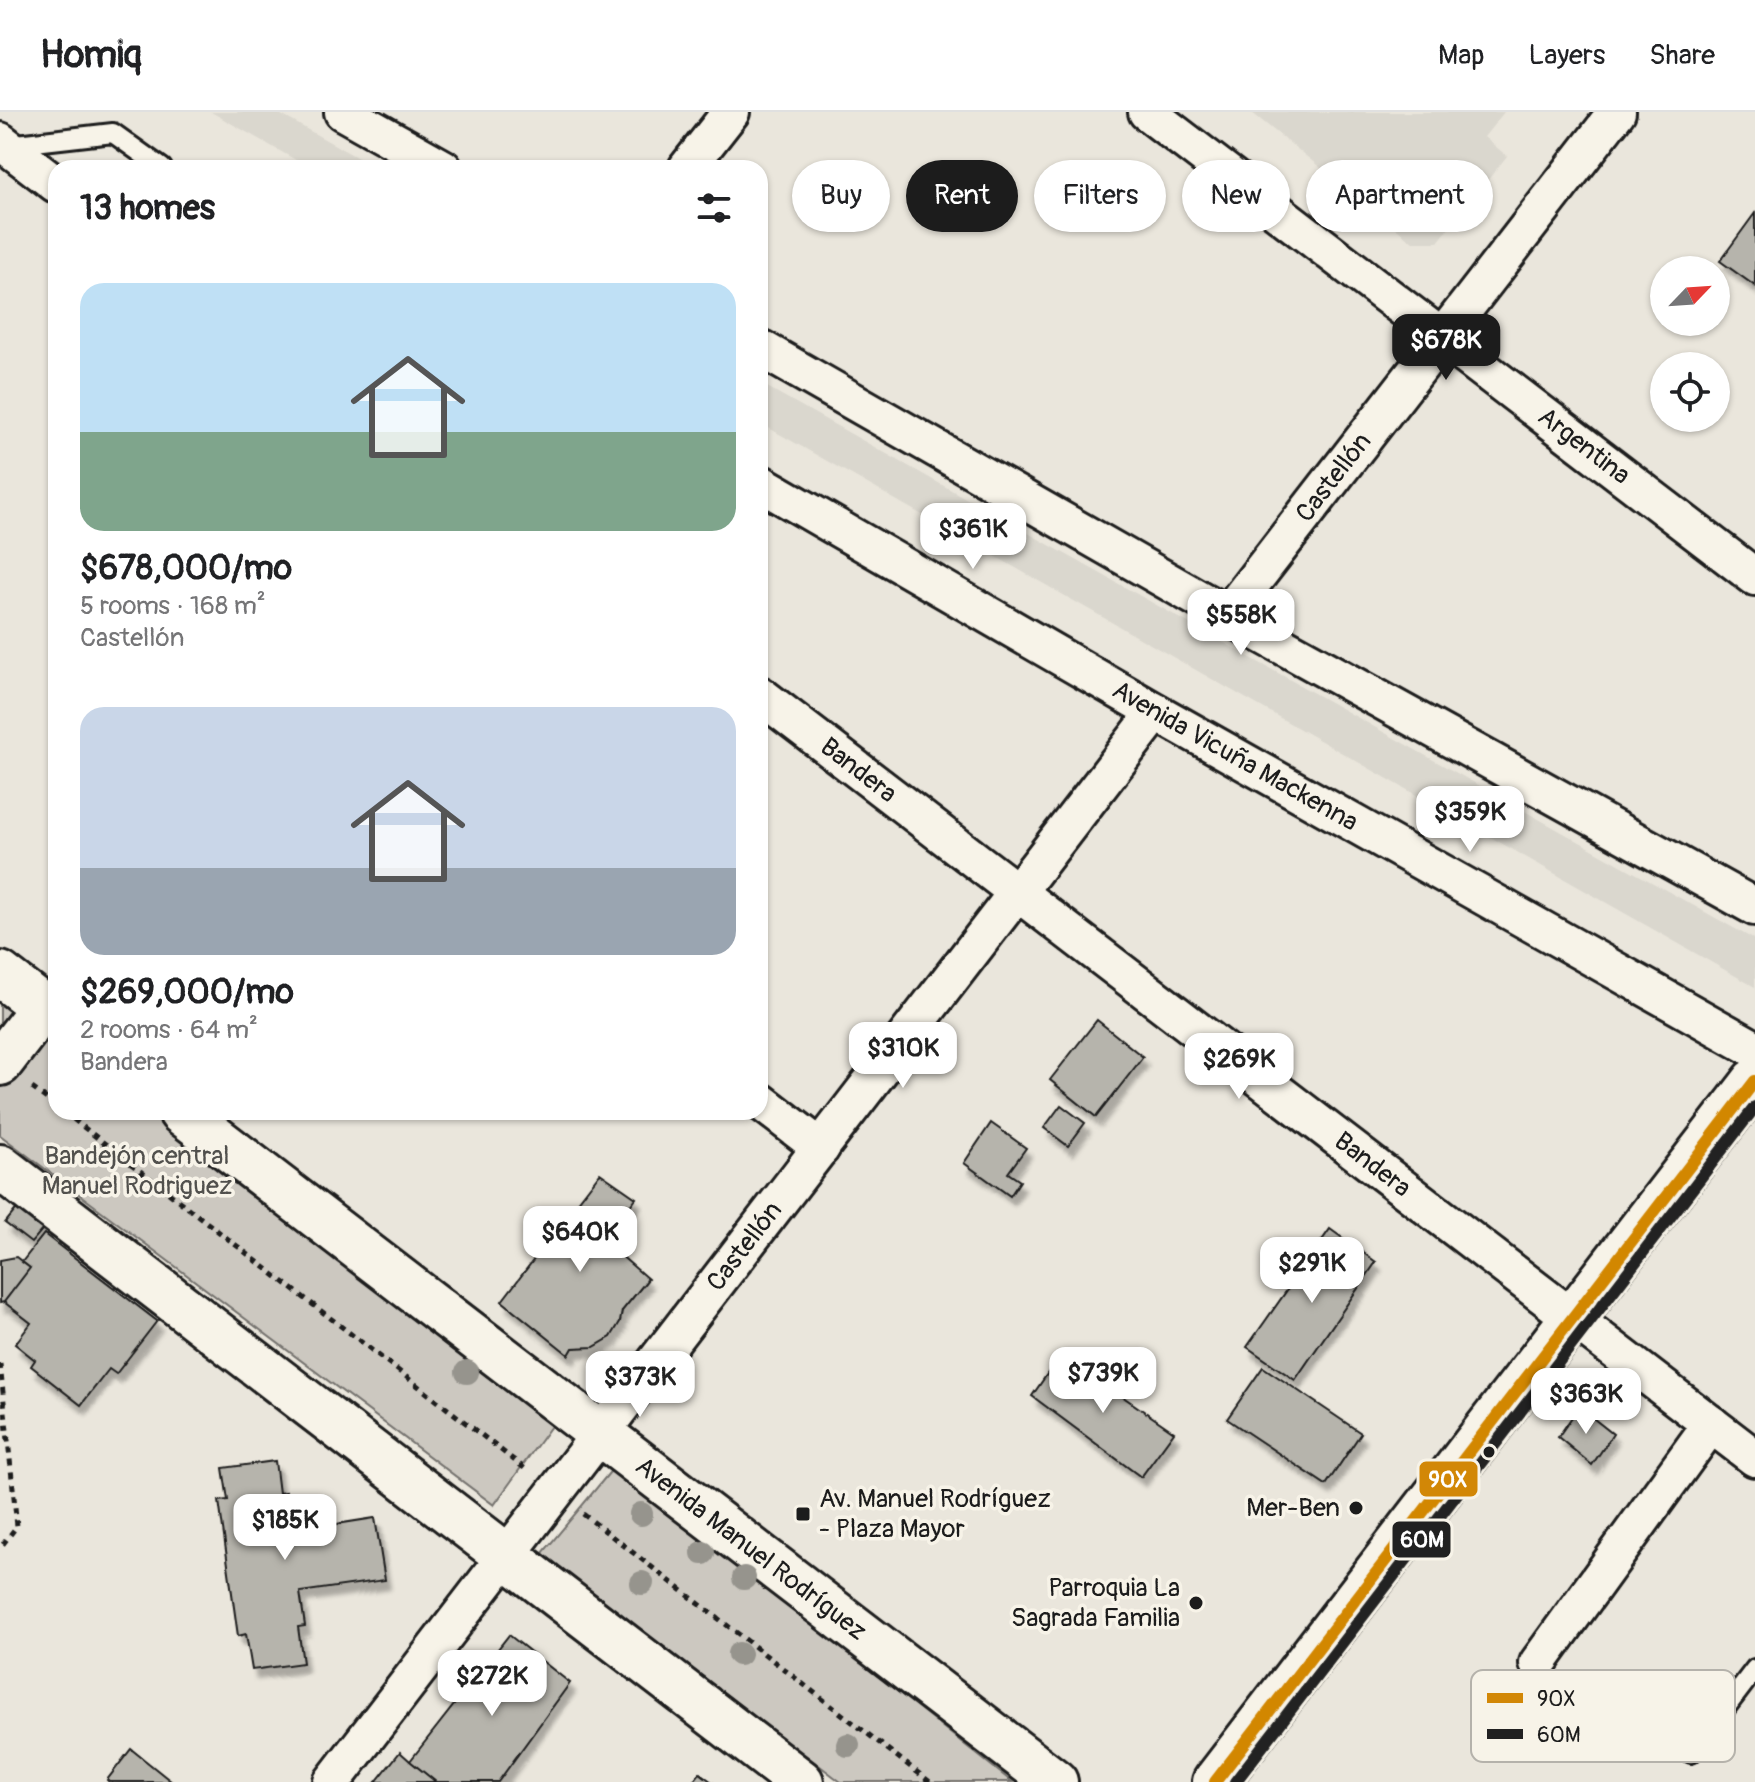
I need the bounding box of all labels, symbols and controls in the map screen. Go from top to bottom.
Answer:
text: Homiq [40,31,142,79]
text: Map [1438,38,1484,73]
text: Layers [1528,38,1605,73]
text: Share [1649,38,1715,73]
chip: Buy [792,160,890,232]
chip: Rent [906,160,1018,232]
chip: Filters [1034,160,1166,232]
chip: New [1182,160,1290,232]
chip: Apartment [1306,160,1493,232]
icon: filters [692,186,736,230]
text: 13 homes [80,187,215,230]
north arrow [1650,256,1730,336]
map controls [1650,256,1730,432]
pin: $678K [1390,314,1502,382]
text: $678K [1410,324,1482,356]
icon: home [336,335,480,479]
button: locate [1650,352,1730,432]
street label: Argentina [1531,401,1636,492]
street label: Castellón [1289,426,1378,529]
pin: $361K [917,503,1029,571]
text: $361K [938,513,1008,545]
text: $678,000/mo [80,547,292,590]
pin: $558K [1185,589,1297,657]
text: 5 rooms · 168 m² [80,590,266,622]
text: $558K [1205,599,1277,631]
text: Castellón [80,622,184,654]
street label: Avenida Vicuña Mackenna [1106,674,1364,838]
street label: Bandera [814,731,903,810]
icon: home [336,759,480,903]
pin: $359K [1414,786,1526,854]
text: $359K [1434,796,1506,828]
text: $269,000/mo [80,971,294,1014]
text: 2 rooms · 64 m² [80,1014,258,1046]
pin: $310K [847,1022,959,1090]
text: $310K [867,1032,939,1064]
pin: $269K [1183,1033,1295,1101]
text: $269K [1203,1043,1275,1075]
text: Bandera [80,1046,168,1078]
street label: Bandera [1328,1125,1417,1204]
park label: Bandejón central Manuel Rodriguez [42,1140,232,1202]
street label: Castellón [700,1195,789,1298]
pin: $640K [524,1206,636,1274]
text: $640K [541,1216,619,1248]
pin: $291K [1256,1237,1368,1305]
text: $291K [1278,1247,1346,1279]
pin: $739K [1047,1347,1159,1415]
pin: $373K [584,1351,696,1419]
text: $739K [1067,1357,1139,1389]
text: $373K [604,1361,676,1393]
pin: $363K [1530,1368,1642,1436]
text: $363K [1549,1378,1623,1410]
unlabelled marker [1481,1444,1497,1460]
street label: Avenida Manuel Rodríguez [629,1450,873,1648]
line badge: 90X [1418,1460,1479,1498]
text: 90X [1429,1466,1467,1494]
place label: Av. Manuel Rodríguez - Plaza Mayor [819,1483,1051,1545]
place label: Mer-Ben [1246,1492,1340,1524]
pin: $185K [229,1494,341,1562]
marker: Mer-Ben [1347,1499,1365,1517]
text: $185K [251,1504,319,1536]
marker: Av. Manuel Rodríguez - Plaza Mayor [794,1505,812,1523]
line badge: 60M [1391,1520,1452,1559]
text: 60M [1400,1526,1444,1554]
place label: Parroquia La Sagrada Familia [1011,1572,1180,1634]
marker: Parroquia La Sagrada Familia [1187,1594,1205,1612]
pin: $272K [436,1650,548,1718]
text: $272K [456,1660,528,1692]
legend [1471,1670,1735,1762]
text: 90X [1537,1685,1576,1713]
text: 60M [1537,1721,1581,1749]

